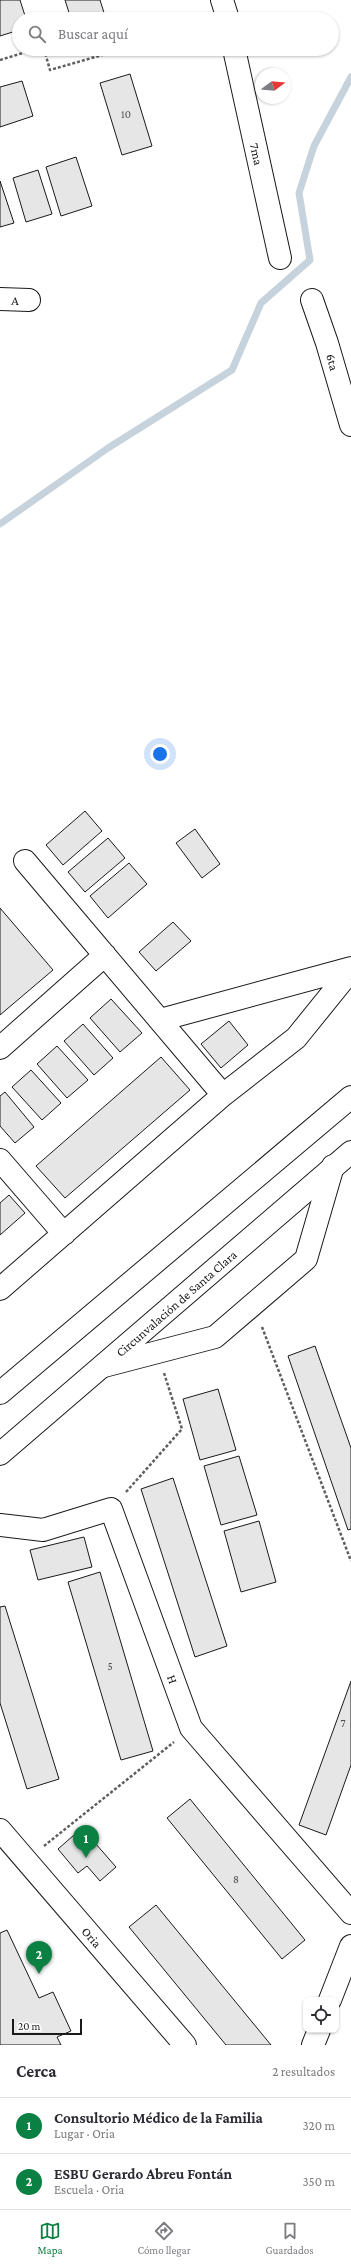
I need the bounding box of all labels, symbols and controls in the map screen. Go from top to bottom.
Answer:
search box [12,12,339,56]
icon: search [26,23,48,45]
text: Buscar aquí [58,26,128,42]
north arrow [255,68,291,104]
house number: 10 [121,108,131,120]
street label: 7ma [247,142,266,167]
street label: A [11,293,20,308]
street label: 6ta [323,352,342,372]
your location [150,744,170,764]
street label: Circunvalación de Santa Clara [113,1247,240,1360]
house number: 5 [107,1660,113,1672]
street label: H [164,1673,181,1686]
house number: 7 [340,1717,346,1729]
pin: 1 [73,1825,99,1858]
house number: 8 [233,1873,239,1885]
street label: Oria [78,1924,105,1951]
pin: 2 [26,1941,52,1974]
map controls [303,1997,339,2033]
button: locate [303,1997,339,2033]
scale bar [12,2017,82,2036]
text: 20 m [18,2020,40,2032]
text: Cerca [16,2062,56,2081]
text: 2 resultados [272,2064,335,2079]
text: Consultorio Médico de la Familia [54,2110,263,2126]
text: 1 [27,2118,31,2133]
text: 320 m [302,2118,335,2133]
text: Lugar · Oria [54,2126,115,2141]
text: ESBU Gerardo Abreu Fontán [54,2166,232,2182]
text: 2 [26,2174,32,2189]
text: 350 m [302,2174,335,2189]
text: Escuela · Oria [54,2182,124,2197]
tab: Mapa [37,2220,63,2256]
tab: Cómo llegar [137,2220,191,2256]
tab: Guardados [266,2220,314,2256]

